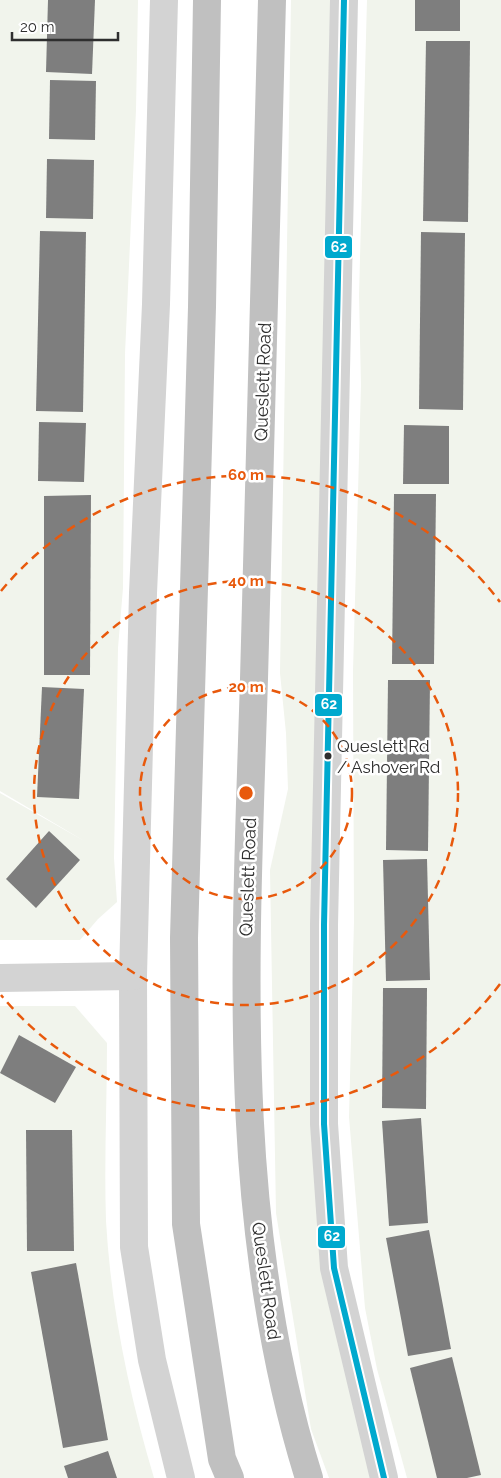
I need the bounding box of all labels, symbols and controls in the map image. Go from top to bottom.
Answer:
scale bar [12,10,119,42]
text: 20 m [20,18,55,36]
line badge: 62 [324,235,353,259]
text: 62 [331,239,347,255]
street label: Queslett Road [250,322,275,442]
text: 60 m [228,466,264,484]
text: 40 m [228,572,264,590]
text: 20 m [228,678,264,696]
line badge: 62 [314,693,343,717]
text: 62 [321,696,337,712]
place label: Queslett Rd / Ashover Rd [337,736,440,777]
marker: Queslett Rd / Ashover Rd [323,751,333,761]
centre of rings [237,784,255,802]
street label: Queslett Road [235,817,260,937]
street label: Queslett Road [248,1221,285,1341]
line badge: 62 [317,1225,346,1249]
text: 62 [324,1228,340,1244]

